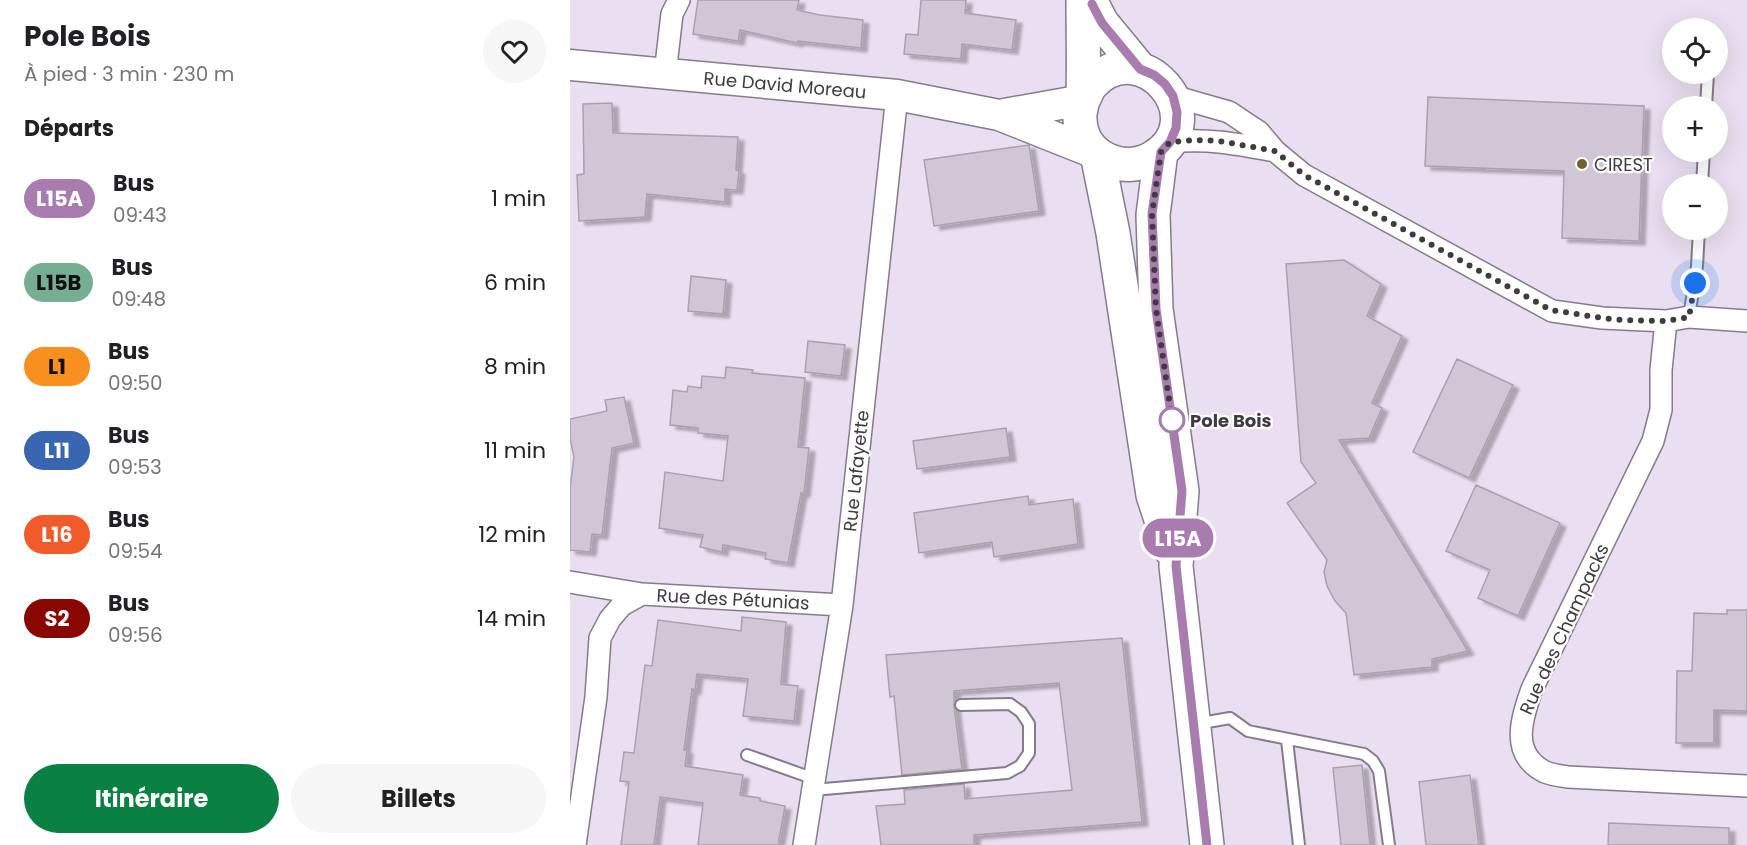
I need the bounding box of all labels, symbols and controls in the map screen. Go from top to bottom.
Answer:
text: Pole Bois [24,17,151,56]
map controls [1662,18,1728,240]
button: locate [1662,18,1728,84]
button: heart [483,20,546,83]
text: À pied · 3 min · 230 m [24,60,234,88]
street label: Rue David Moreau [703,65,867,105]
button: + [1662,96,1728,162]
text: Départs [24,113,114,144]
place label: CIREST [1594,152,1653,177]
marker: CIREST [1575,157,1589,171]
text: Bus [113,168,155,199]
button: − [1662,174,1728,240]
text: 1 min [491,183,546,214]
text: L15A [36,184,83,213]
text: 09:43 [113,201,167,229]
text: Bus [111,252,153,283]
text: 6 min [484,267,546,298]
text: L15B [36,268,81,297]
your location [1680,268,1710,298]
text: 09:48 [111,285,166,313]
text: Bus [108,336,150,367]
text: 8 min [484,351,546,382]
text: L1 [48,352,66,381]
text: 09:50 [108,369,163,397]
marker: Pole Bois [1159,407,1185,433]
place label: Pole Bois [1190,408,1272,433]
street label: Rue Lafayette [837,409,875,533]
text: Bus [108,420,150,451]
text: 11 min [484,435,546,466]
text: L11 [44,436,70,465]
text: 09:53 [108,453,162,481]
text: Bus [108,504,150,535]
line badge: L15A [1136,518,1220,558]
text: 12 min [478,519,546,550]
text: L16 [41,520,73,549]
text: L15A [1154,524,1202,553]
text: 09:54 [108,537,163,565]
street label: Rue des Champacks [1513,539,1615,719]
street label: Rue des Pétunias [656,583,810,615]
text: Bus [108,588,150,619]
text: 14 min [477,603,546,634]
text: S2 [45,604,69,633]
text: 09:56 [108,621,163,649]
button: Itinéraire [24,764,279,833]
button: Billets [291,764,546,833]

